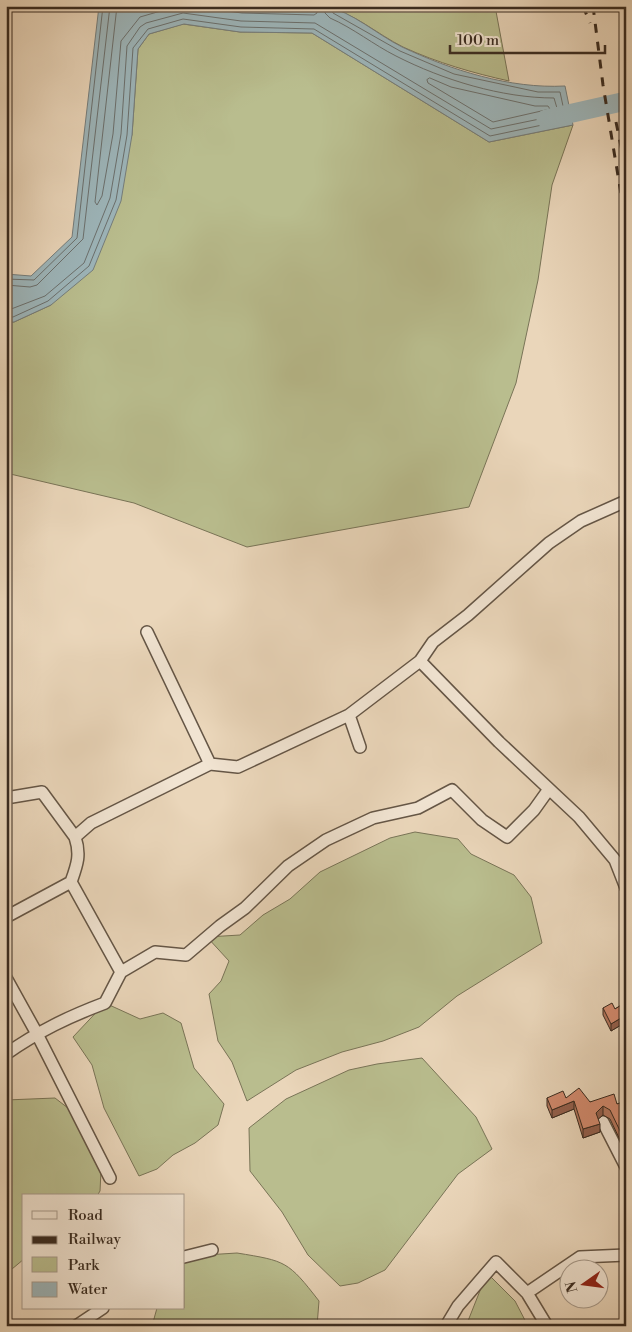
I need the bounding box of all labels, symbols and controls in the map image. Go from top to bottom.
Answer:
scale bar [450,22,604,54]
text: 100 m [457,31,499,50]
legend [22,1194,185,1310]
text: Road [68,1206,103,1225]
text: Railway [68,1230,122,1249]
text: Park [68,1256,100,1275]
north arrow [560,1260,610,1310]
text: N [562,1279,582,1294]
text: Water [67,1280,108,1299]

